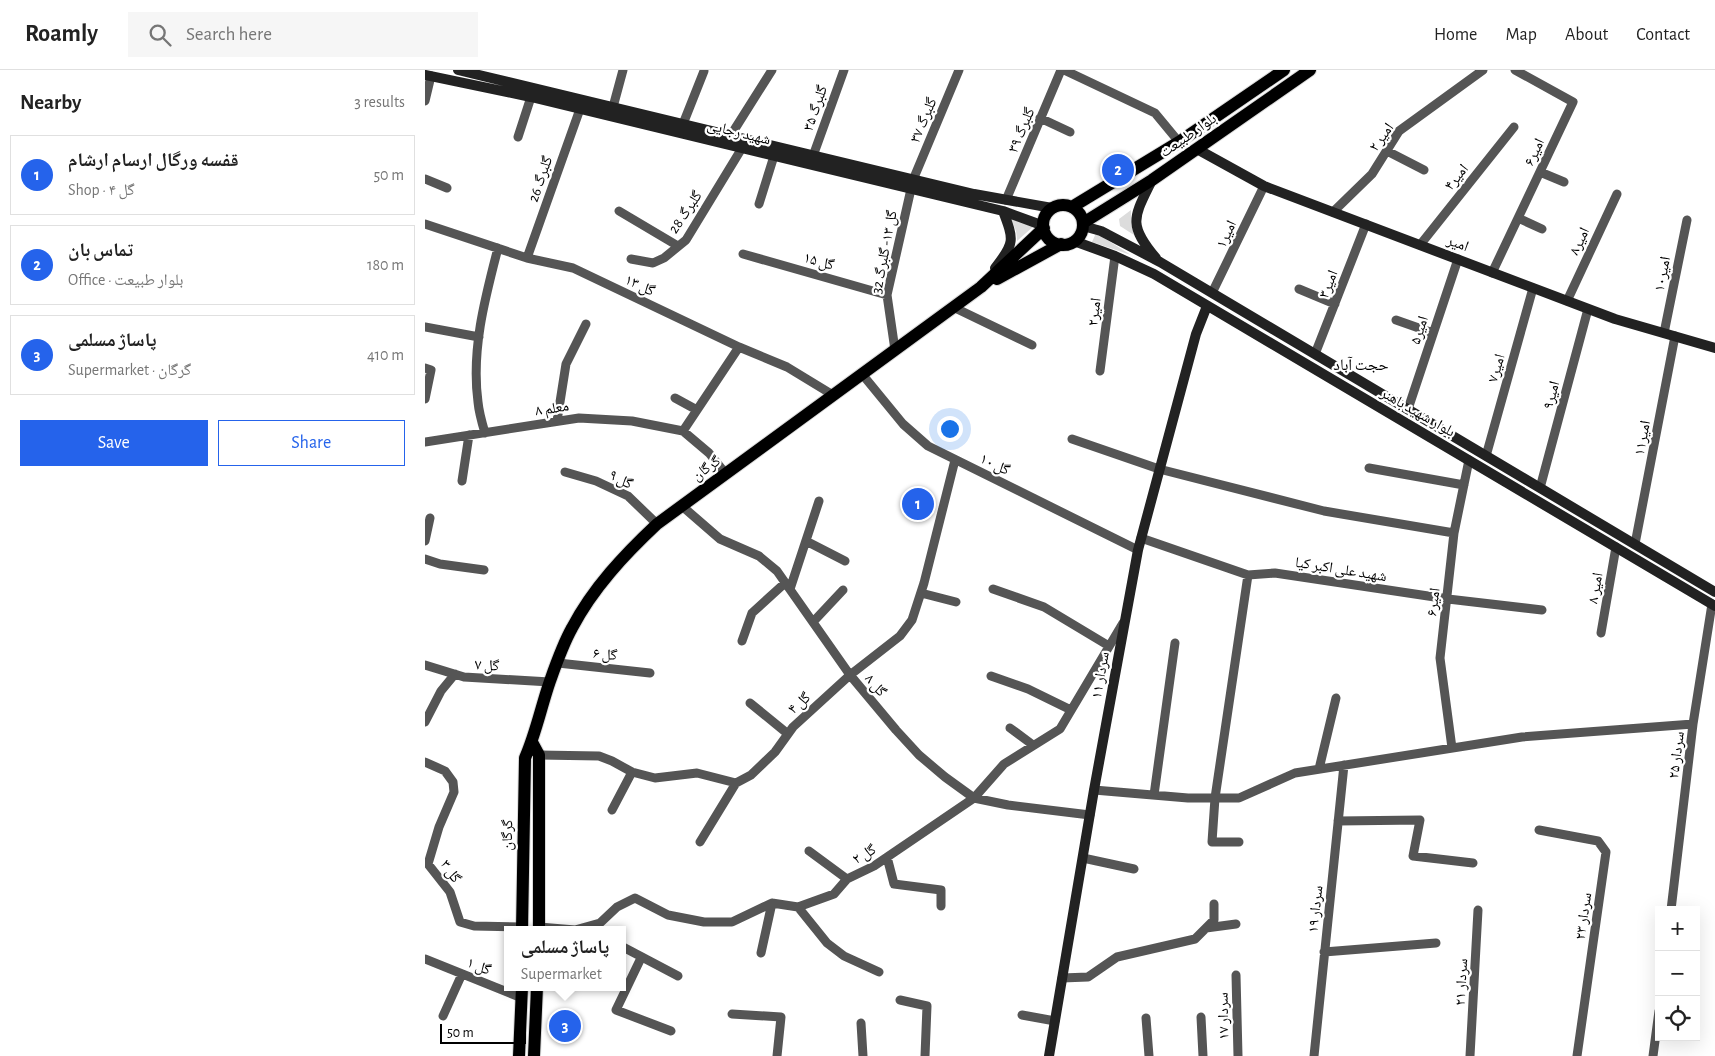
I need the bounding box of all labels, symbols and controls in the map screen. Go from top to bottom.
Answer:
search box [128,12,478,57]
icon: search [146,21,174,49]
text: Roamly [25,22,98,46]
text: Search here [186,25,272,44]
text: Home [1434,26,1477,44]
text: Map [1505,26,1537,44]
text: About [1565,26,1608,44]
text: Contact [1636,26,1690,44]
street label: گلبرگ ۳۵ [801,83,831,133]
text: Nearby [20,92,81,113]
text: 3 results [354,94,405,110]
street label: گلبرگ ۳۷ [907,95,941,145]
street label: گلبرگ ۳۹ [1005,105,1039,155]
street label: بلوار طبیعت [1157,111,1220,161]
street label: شهید رجایی [705,117,772,150]
street label: امیر ۲ [1366,120,1397,155]
street label: امیر۶ [1522,136,1548,169]
text: قفسه ورگال ارسام ارشام [68,151,239,170]
pin: 2 [1102,151,1134,189]
street label: گلبرگ 26 [526,154,556,204]
street label: امیر۴ [1442,161,1472,194]
text: 1 [34,167,40,183]
text: 50 m [373,167,404,183]
text: Shop · گل ۴ [68,182,135,198]
street label: گلبرگ 28 [666,188,706,237]
street label: گل ۱۳- گلبرگ 32 [869,209,902,296]
street label: امیر۱ [1214,218,1240,251]
street label: امیر۸ [1567,225,1593,258]
street label: امیر [1444,232,1471,255]
text: تماس بان [68,241,133,260]
street label: گل ۱۵ [801,250,836,275]
street label: امیر۱۰ [1652,255,1674,293]
text: 2 [33,257,41,273]
text: 180 m [367,257,404,273]
street label: امیر۳ [1316,268,1342,301]
text: Office · بلوار طبیعت [68,272,183,288]
street label: گل ۱۳ [622,272,657,301]
street label: امیر۲ [1085,297,1105,327]
street label: امیر۵ [1408,314,1432,346]
text: پاساژ مسلمی [68,331,157,350]
text: 3 [34,347,40,363]
text: 410 m [367,347,404,363]
street label: امیر۷ [1485,352,1509,384]
district label: حجت آباد [1333,356,1389,373]
text: Supermarket · گرگان [68,362,191,378]
street label: امیر۹ [1541,379,1563,411]
street label: بلوار شهید باهنر [1377,385,1458,441]
street label: معلم ۸ [534,398,570,421]
your location [937,416,963,442]
street label: امیر۱۱ [1632,419,1654,457]
button: Save [20,420,208,466]
button: Share [218,420,405,466]
street label: گل ۱۰ [977,451,1012,480]
street label: گرگان [689,453,725,485]
street label: گل ۹ [606,467,635,494]
pin: 1 [902,485,934,523]
street label: شهید علی اکبر کیا [1294,555,1388,586]
street label: امیر ۸ [1585,571,1607,605]
street label: امیر۶ [1424,587,1444,617]
street label: گل ۶ [592,646,618,665]
street label: سردار ۱۱ [1089,650,1113,700]
street label: گل ۷ [474,657,500,676]
street label: گل ۸ [861,671,889,701]
street label: گل ۴ [785,689,815,719]
street label: سردار ۲۵ [1666,730,1688,780]
street label: گرگان [500,819,517,851]
street label: گل ۲ [850,842,880,869]
street label: گل ۳ [436,857,464,887]
street label: سردار ۱۹ [1306,885,1326,934]
street label: سردار ۲۳ [1573,891,1595,941]
map controls [1655,906,1700,1041]
button: + [1655,906,1700,951]
popup [504,926,626,991]
text: پاساژ مسلمی [521,938,609,957]
button: − [1655,951,1700,996]
street label: گل ۱ [464,955,493,980]
street label: سردار ۲۱ [1453,958,1471,1006]
text: Supermarket [521,966,602,982]
street label: سردار ۱۷ [1216,992,1232,1040]
button: locate [1655,996,1700,1041]
pin: 3 [549,1007,581,1045]
scale bar [440,1021,526,1044]
text: 50 m [447,1026,474,1040]

